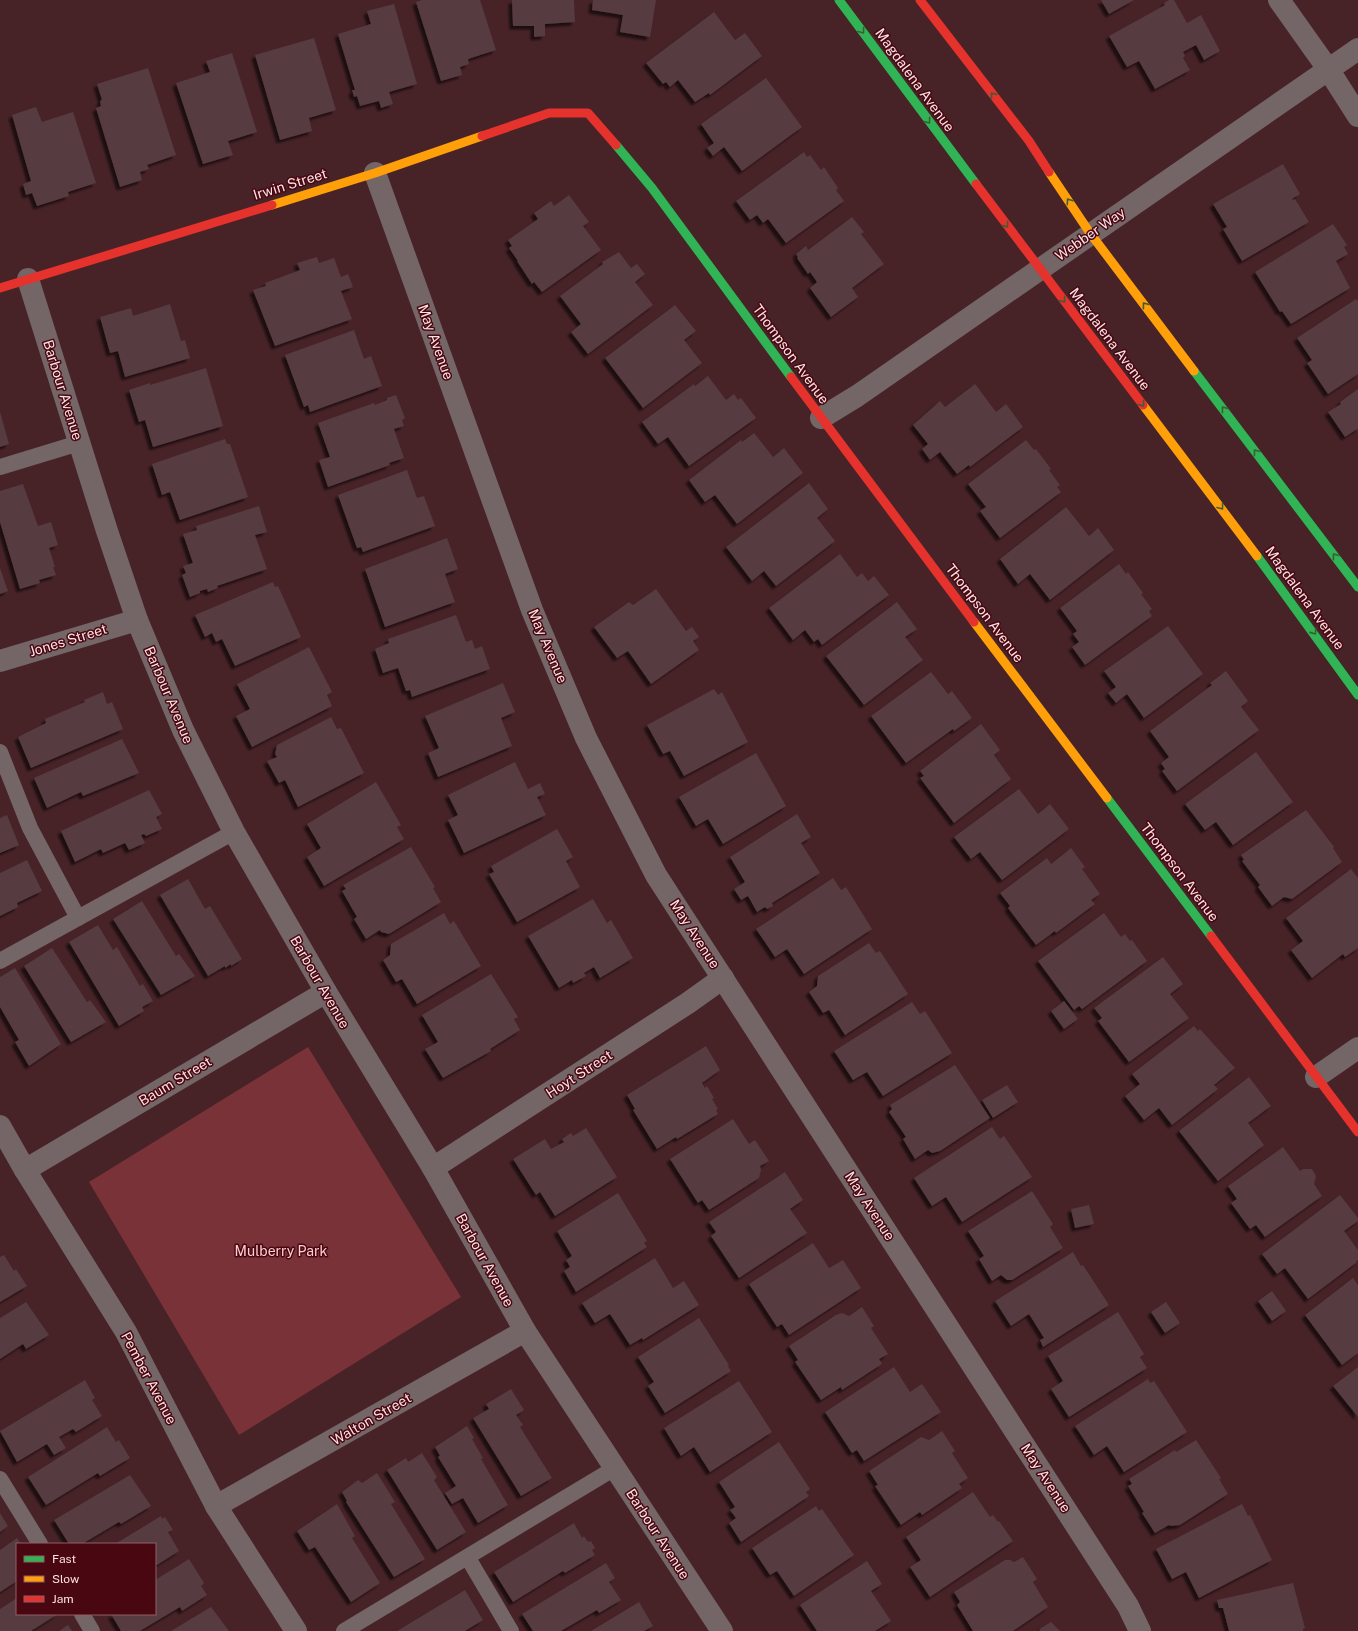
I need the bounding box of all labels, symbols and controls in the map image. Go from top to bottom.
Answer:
street label: Magdalena Avenue [872,25,958,135]
one-way arrow [857,27,864,34]
one-way arrow [991,92,998,99]
one-way arrow [923,117,930,124]
street label: Irwin Street [251,165,329,203]
one-way arrow [1066,198,1074,205]
street label: Webber Way [1052,204,1128,264]
one-way arrow [1002,221,1009,228]
street label: Magdalena Avenue [1066,285,1154,393]
one-way arrow [1059,296,1066,303]
street label: Thompson Avenue [749,301,833,407]
street label: May Avenue [415,302,457,382]
one-way arrow [1143,303,1150,310]
street label: Barbour Avenue [40,338,86,442]
one-way arrow [1137,399,1144,406]
one-way arrow [1221,406,1228,413]
one-way arrow [1254,450,1261,457]
one-way arrow [1216,503,1223,510]
street label: Magdalena Avenue [1262,543,1348,653]
one-way arrow [1333,553,1340,560]
street label: Thompson Avenue [943,561,1027,665]
street label: May Avenue [525,607,571,685]
street label: Jones Street [27,621,109,659]
one-way arrow [1309,628,1316,635]
street label: Barbour Avenue [141,644,197,746]
street label: Thompson Avenue [1138,820,1222,924]
street label: May Avenue [667,897,723,971]
street label: Barbour Avenue [287,933,353,1031]
street label: Hoyt Street [543,1047,615,1101]
street label: Baum Street [136,1053,214,1109]
street label: May Avenue [842,1169,898,1243]
street label: Barbour Avenue [453,1211,517,1309]
park label: Mulberry Park [235,1243,328,1259]
street label: Pember Avenue [118,1329,180,1427]
street label: Walton Street [328,1390,414,1448]
street label: May Avenue [1018,1441,1074,1515]
street label: Barbour Avenue [623,1486,693,1582]
legend [16,1543,156,1615]
text: Fast [52,1552,77,1566]
text: Slow [52,1572,80,1586]
text: Jam [52,1592,74,1606]

